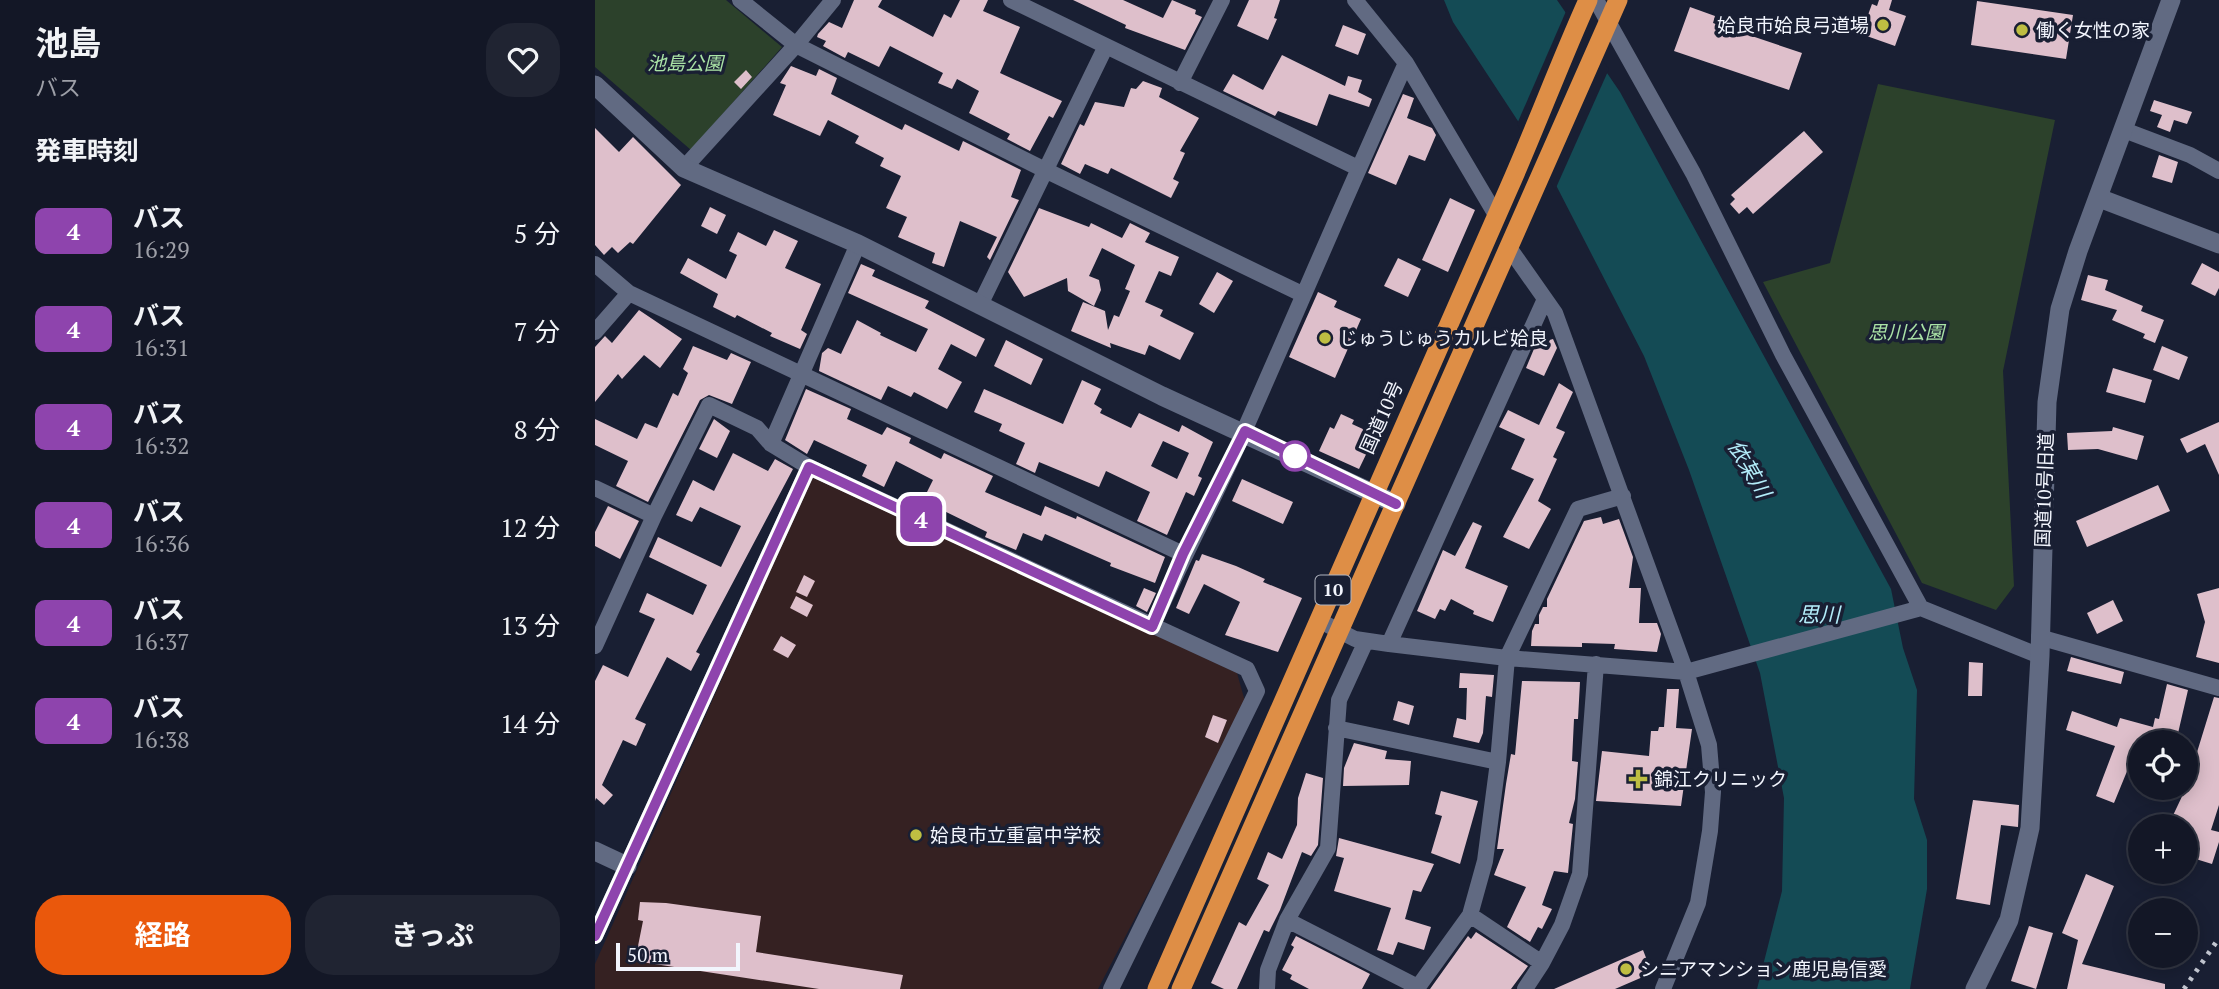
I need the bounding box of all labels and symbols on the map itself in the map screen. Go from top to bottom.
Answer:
place label: 姶良市姶良弓道場 [1717,12,1869,37]
marker: 姶良市姶良弓道場 [1875,17,1891,33]
place label: 働く女性の家 [2036,17,2150,42]
marker: 働く女性の家 [2014,22,2030,38]
park label: 池島公園 [647,50,726,75]
park label: 思川公園 [1868,319,1947,344]
place label: じゅうじゅうカルビ姶良 [1339,325,1548,350]
marker: じゅうじゅうカルビ姶良 [1317,330,1333,346]
street label: 国道10号 [1353,376,1408,457]
street label: 国道10号旧道 [2029,432,2058,548]
water label: 依某川 [1722,434,1779,505]
unlabelled marker [1280,441,1310,471]
line badge: 4 [898,496,944,542]
road number: 10 [1315,576,1351,604]
water label: 思川 [1798,600,1842,628]
place label: 錦江クリニック [1654,766,1787,791]
marker: 錦江クリニック [1628,769,1648,789]
place label: 姶良市立重富中学校 [930,822,1101,847]
marker: 姶良市立重富中学校 [908,827,924,843]
scale bar [616,940,740,972]
place label: シニアマンション鹿児島信愛 [1640,956,1887,981]
marker: シニアマンション鹿児島信愛 [1618,961,1634,977]

